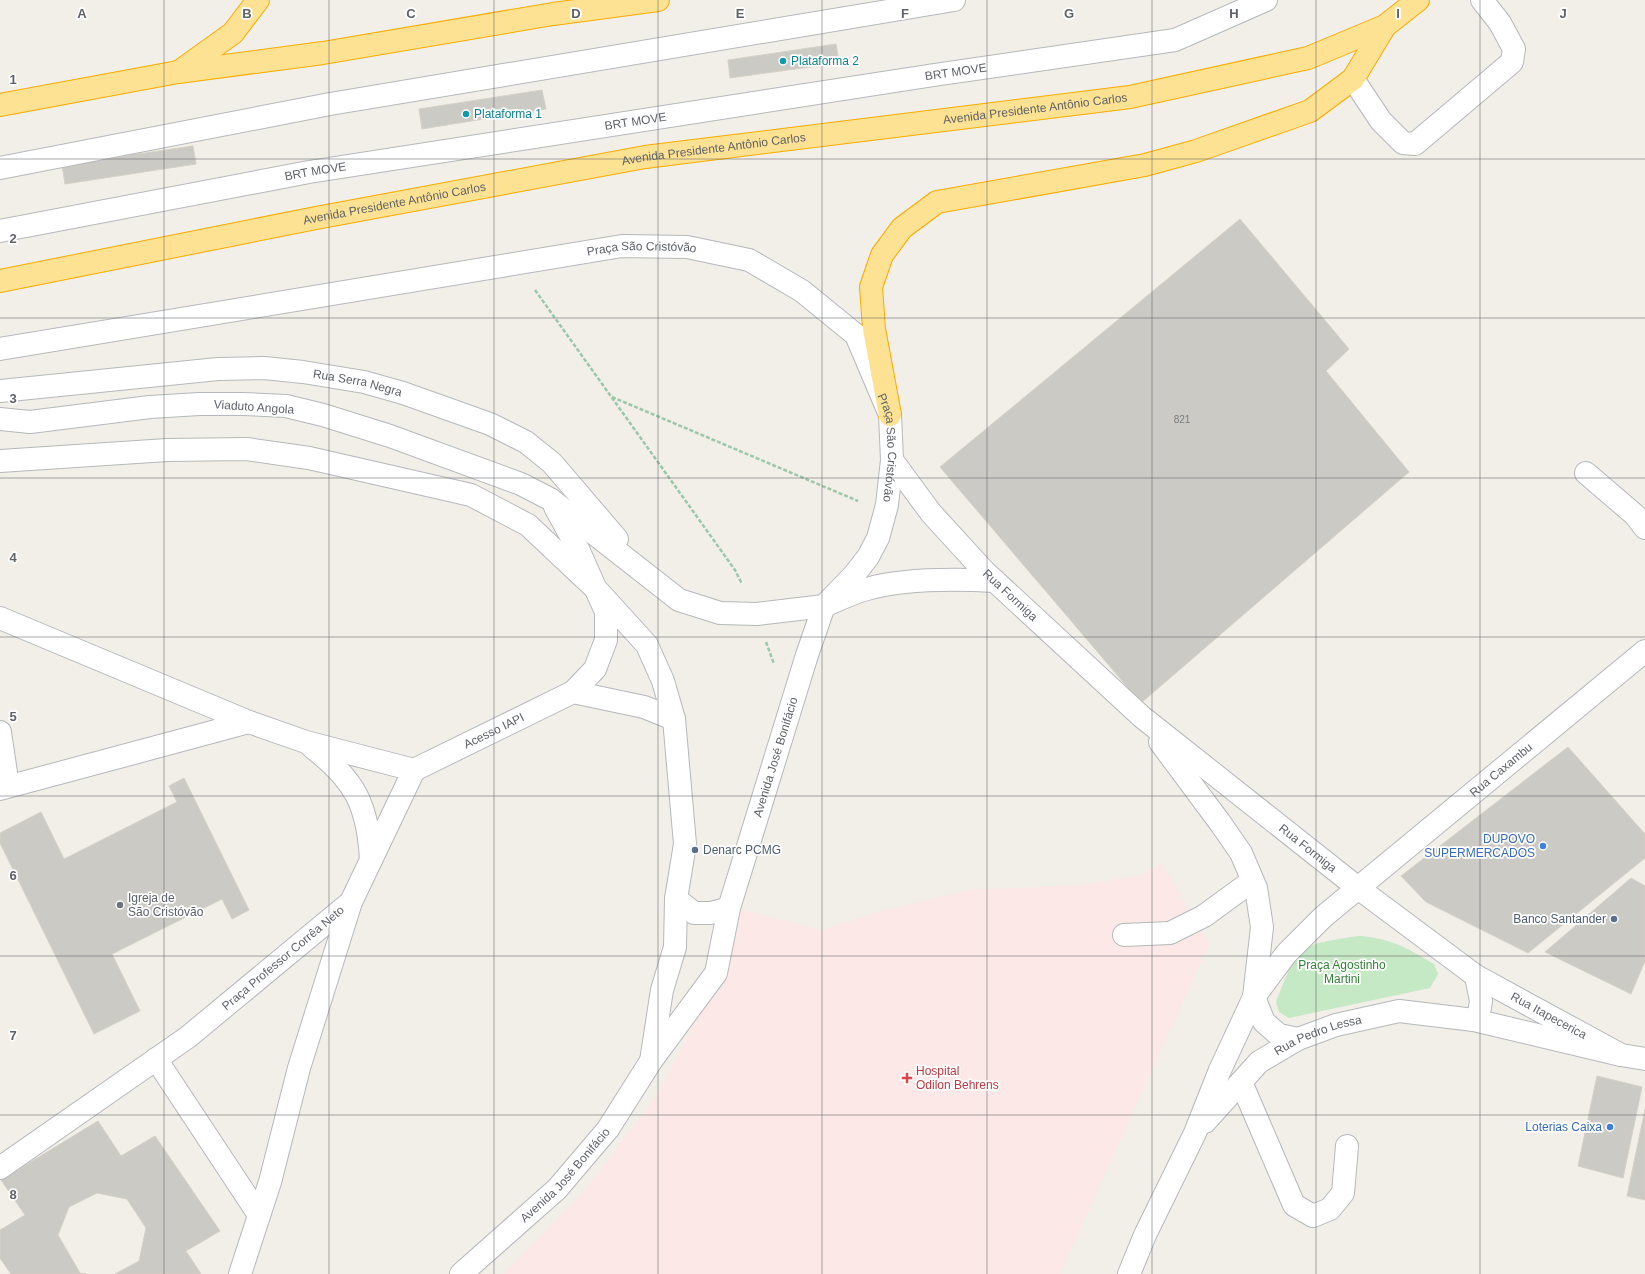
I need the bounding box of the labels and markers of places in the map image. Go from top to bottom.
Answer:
place label: Plataforma 2 [791,54,859,68]
marker: Plataforma 2 [778,56,788,66]
place label: Plataforma 1 [474,107,542,121]
marker: Plataforma 1 [461,109,471,119]
place label: DUPOVO SUPERMERCADOS [1424,832,1535,860]
marker: DUPOVO SUPERMERCADOS [1538,841,1548,851]
place label: Denarc PCMG [703,843,781,857]
marker: Denarc PCMG [690,845,700,855]
place label: Igreja de São Cristóvão [128,891,204,919]
marker: Igreja de São Cristóvão [115,900,125,910]
place label: Banco Santander [1513,912,1606,926]
marker: Banco Santander [1609,914,1619,924]
place label: Hospital Odilon Behrens [916,1064,999,1092]
marker: Hospital Odilon Behrens [901,1072,913,1084]
place label: Loterias Caixa [1525,1120,1602,1134]
marker: Loterias Caixa [1605,1122,1615,1132]

